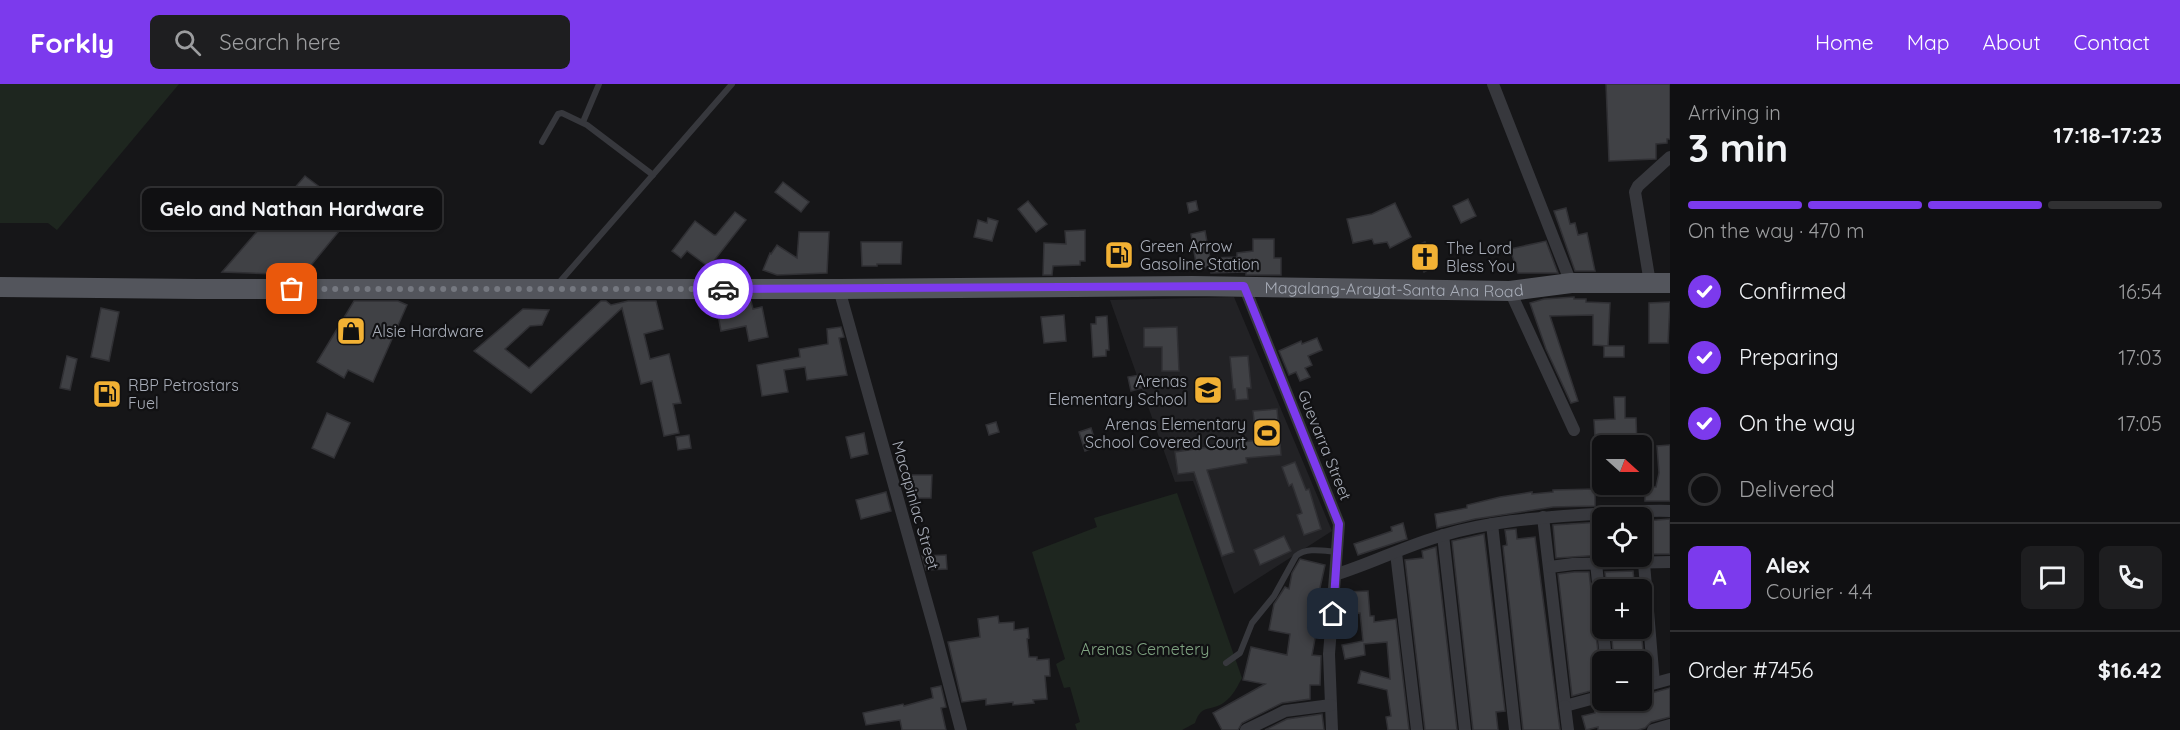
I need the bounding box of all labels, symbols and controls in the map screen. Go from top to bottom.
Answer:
search box [150,15,570,69]
text: Forkly [30,25,114,60]
icon: search [171,26,204,59]
text: Search here [219,28,341,56]
text: Home [1815,29,1874,55]
text: Map [1907,29,1950,55]
text: About [1983,29,2041,55]
text: Contact [2074,29,2150,55]
text: Arriving in [1688,100,1781,125]
text: 17:18–17:23 [2053,121,2162,149]
text: 3 min [1688,123,1788,172]
callout: Gelo and Nathan Hardware [142,187,442,229]
text: Gelo and Nathan Hardware [160,196,424,221]
text: On the way · 470 m [1688,218,1864,243]
place label: Green Arrow Gasoline Station [1140,236,1260,274]
place label: The Lord Bless You [1446,238,1515,276]
fuel station icon: Green Arrow Gasoline Station [1103,239,1135,271]
church icon: The Lord Bless You [1409,241,1441,273]
courier [693,259,753,319]
pin [266,263,317,314]
icon: bag [275,272,308,305]
icon: car [707,273,740,306]
icon: check [1688,275,1721,308]
street label: Magalang-Arayat-Santa Ana Road [1264,277,1525,301]
text: Confirmed [1739,277,1846,305]
text: 16:54 [2119,279,2162,304]
shop icon: Alsie Hardware [335,315,367,347]
place label: Alsie Hardware [372,321,484,341]
icon: check [1688,341,1721,374]
text: Preparing [1739,343,1839,371]
text: 17:03 [2118,345,2162,370]
place label: Arenas Elementary School [1048,371,1187,409]
school or university icon: Arenas Elementary School [1192,374,1224,406]
place label: RBP Petrostars Fuel [128,375,239,413]
fuel station icon: RBP Petrostars Fuel [91,378,123,410]
street label: Guevarra Street [1294,387,1356,503]
icon: check [1688,407,1721,440]
text: On the way [1739,409,1855,437]
text: 17:05 [2118,411,2162,436]
place label: Arenas Elementary School Covered Court [1085,414,1246,452]
sports icon: Arenas Elementary School Covered Court [1251,417,1283,449]
north arrow [1592,435,1652,495]
map controls [1592,435,1652,711]
street label: Macapinlac Street [888,438,944,572]
text: Delivered [1739,475,1835,503]
button: locate [1592,507,1652,567]
button: chat [2021,546,2084,609]
button: phone [2099,546,2162,609]
text: Alex [1766,551,1809,579]
text: A [1712,563,1727,591]
button: + [1592,579,1652,639]
text: Courier · 4.4 [1766,579,1872,604]
pin [1307,588,1358,639]
icon: home [1316,597,1349,630]
park label: Arenas Cemetery [1081,639,1209,659]
button: − [1592,651,1652,711]
text: Order #7456 [1688,656,1813,684]
text: $16.42 [2098,656,2162,684]

